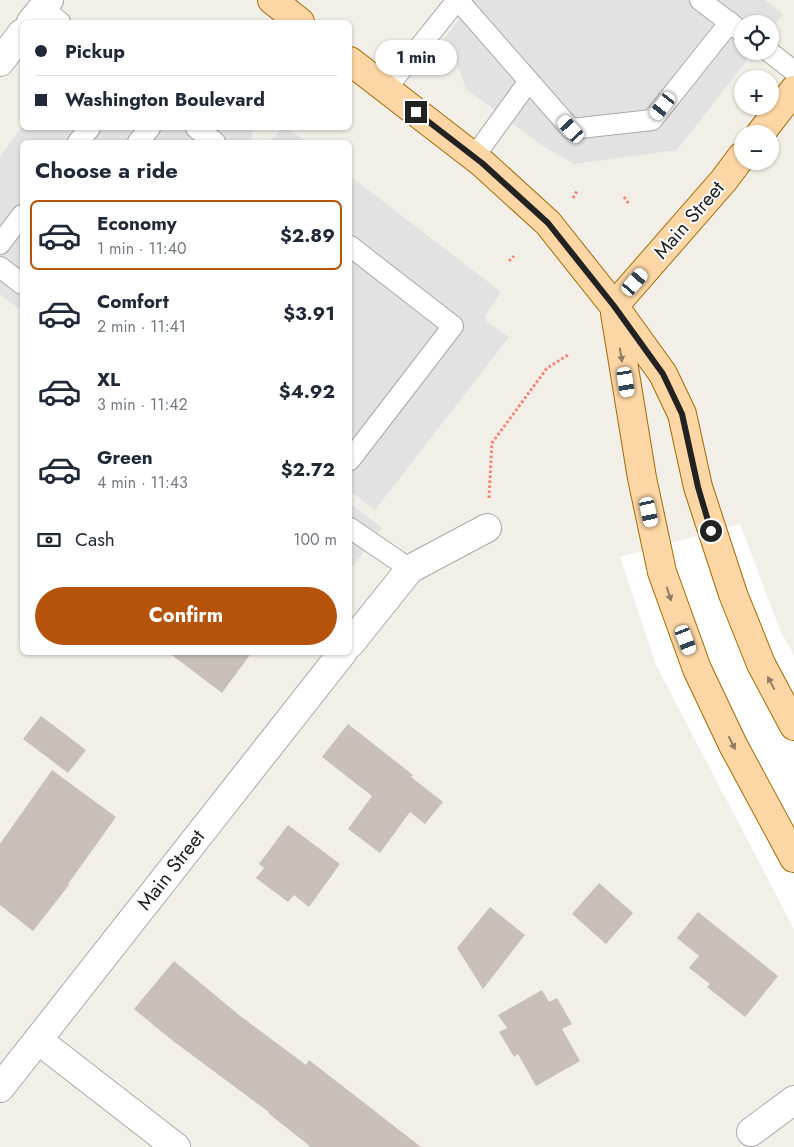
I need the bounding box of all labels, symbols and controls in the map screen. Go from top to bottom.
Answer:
map controls [734,15,779,170]
button: locate [734,15,779,60]
text: Pickup [65,38,125,65]
callout: 1 min [375,39,457,74]
text: 1 min [396,46,436,69]
button: + [734,70,779,115]
text: Washington Boulevard [65,86,265,113]
car [647,90,678,122]
route end [405,101,427,123]
car [555,113,586,145]
button: − [734,125,779,170]
text: Choose a ride [35,154,178,186]
street label: Main Street [647,174,731,265]
text: Economy [97,210,177,237]
icon: car [37,213,82,258]
text: $2.89 [280,222,335,249]
text: 1 min · 11:40 [97,237,187,260]
car [619,266,650,298]
text: Comfort [97,288,169,315]
icon: car [37,291,82,336]
text: $3.91 [283,300,335,327]
text: 2 min · 11:41 [97,315,186,338]
one-way arrow [618,347,626,363]
text: XL [97,366,120,393]
car [616,366,635,398]
icon: car [37,369,82,414]
text: $4.92 [279,378,335,405]
text: 3 min · 11:42 [97,393,188,416]
text: Green [97,444,153,471]
icon: car [37,447,82,492]
text: $2.72 [281,456,335,483]
text: 4 min · 11:43 [97,471,188,494]
car [638,496,659,528]
route start [700,520,722,542]
icon: cash [35,526,63,554]
text: Cash [75,526,115,553]
text: 100 m [293,528,337,551]
one-way arrow [666,586,673,601]
button: Confirm [35,587,337,645]
car [673,623,698,657]
one-way arrow [767,676,776,690]
one-way arrow [728,736,736,750]
street label: Main Street [130,823,212,916]

